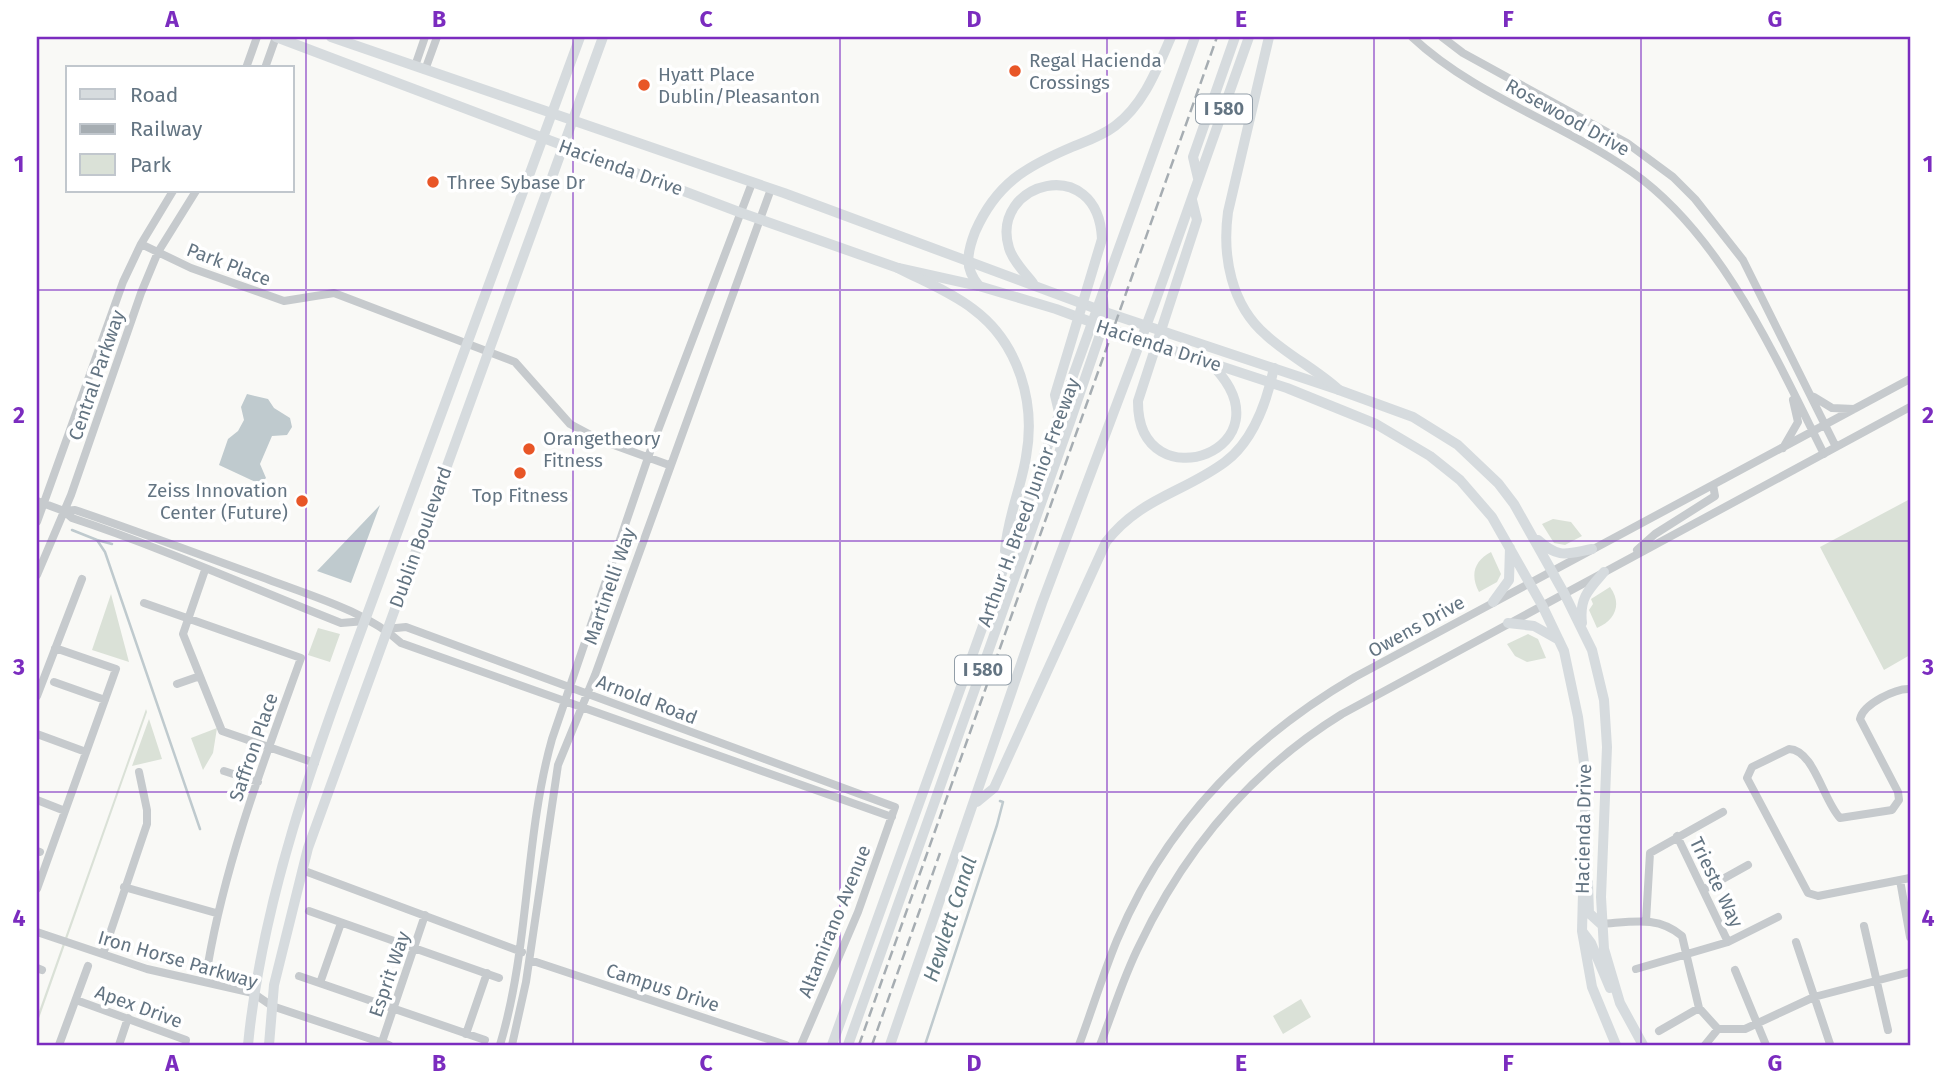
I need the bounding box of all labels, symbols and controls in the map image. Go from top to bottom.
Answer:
text: A [164,5,179,33]
text: B [432,5,446,33]
text: C [699,5,713,33]
text: D [967,5,982,33]
text: E [1235,5,1247,33]
text: F [1502,5,1514,33]
text: G [1768,5,1782,33]
place label: Regal Hacienda Crossings [1029,49,1162,94]
place label: Hyatt Place Dublin/Pleasanton [658,63,820,108]
marker: Regal Hacienda Crossings [1007,63,1023,79]
legend [66,66,294,192]
street label: Rosewood Drive [1502,74,1634,161]
marker: Hyatt Place Dublin/Pleasanton [636,77,652,93]
text: Road [130,82,178,108]
road number: I 580 [1196,94,1252,124]
text: Railway [130,116,203,142]
street label: Hacienda Drive [556,134,686,201]
text: 1 [14,150,24,178]
text: 1 [1923,150,1933,178]
text: Park [130,152,172,178]
place label: Three Sybase Dr [447,171,586,194]
marker: Three Sybase Dr [425,174,441,190]
street label: Park Place [184,238,274,291]
street label: Central Parkway [63,306,130,443]
street label: Hacienda Drive [1093,314,1224,377]
street label: Arthur H. Breed Junior Freeway [973,374,1085,630]
text: 2 [13,401,25,429]
text: 2 [1922,401,1934,429]
place label: Orangetheory Fitness [543,427,661,472]
marker: Orangetheory Fitness [521,441,537,457]
street label: Dublin Boulevard [384,463,457,611]
marker: Top Fitness [512,465,528,481]
place label: Zeiss Innovation Center (Future) [147,479,288,524]
place label: Top Fitness [472,484,568,507]
marker: Zeiss Innovation Center (Future) [294,493,310,509]
street label: Martinelli Way [579,524,640,648]
street label: Owens Drive [1364,591,1468,662]
text: 3 [12,653,25,681]
text: 3 [1921,653,1934,681]
road number: I 580 [955,656,1011,684]
street label: Arnold Road [593,670,700,729]
street label: Saffron Place [224,690,283,804]
street label: Hacienda Drive [1571,764,1596,894]
street label: Trieste Way [1685,833,1749,932]
street label: Altamirano Avenue [793,842,876,1001]
water label: Hewlett Canal [917,853,983,985]
text: 4 [13,904,26,932]
text: 4 [1922,904,1935,932]
street label: Iron Horse Parkway [95,926,261,993]
street label: Esprit Way [364,928,415,1020]
street label: Campus Drive [603,958,722,1017]
street label: Apex Drive [92,980,186,1033]
text: A [164,1049,179,1077]
text: B [432,1049,446,1077]
text: C [699,1049,713,1077]
text: D [967,1049,982,1077]
text: E [1235,1049,1247,1077]
text: F [1502,1049,1514,1077]
text: G [1768,1049,1782,1077]

